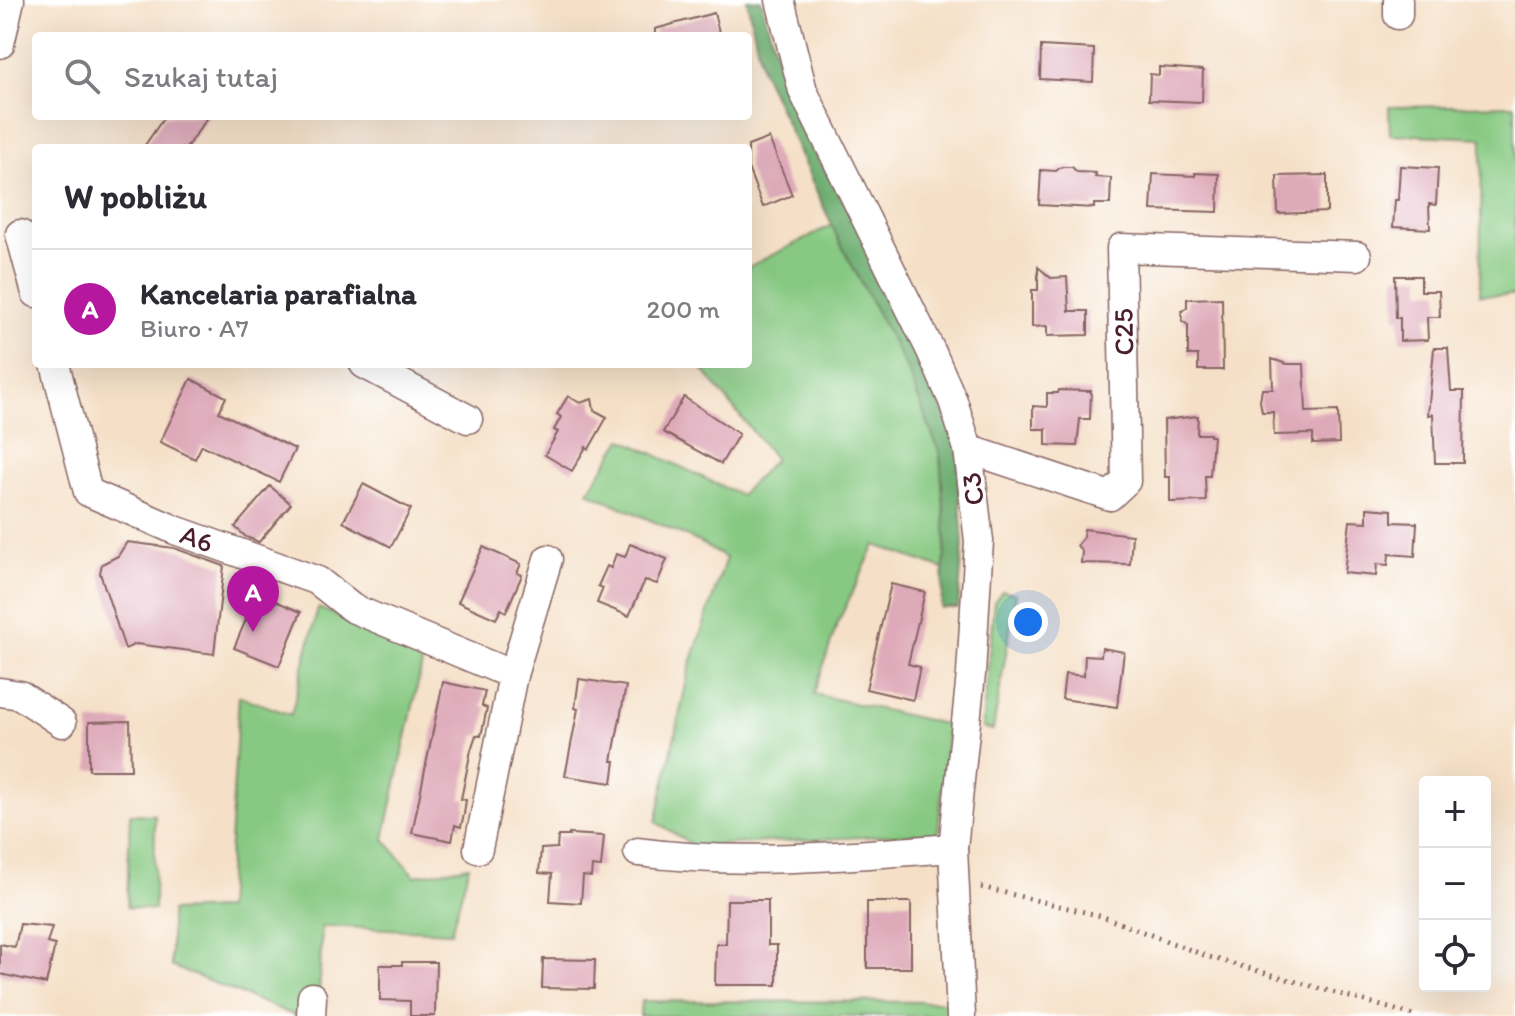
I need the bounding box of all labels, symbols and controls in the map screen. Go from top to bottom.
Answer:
search box [32,32,752,120]
icon: search [60,54,104,98]
text: Szukaj tutaj [124,58,278,95]
text: W pobliżu [64,176,207,217]
text: Kancelaria parafialna [140,275,417,312]
text: A [82,293,98,325]
text: 200 m [647,293,720,325]
street label: C25 [1106,308,1140,356]
text: Biuro · A7 [140,312,249,344]
street label: C3 [953,470,991,508]
street label: A6 [176,516,218,560]
pin: A [227,566,279,632]
your location [1008,602,1048,642]
map controls [1419,776,1491,992]
button: + [1419,776,1491,848]
button: − [1419,848,1491,920]
button: locate [1419,920,1491,992]

